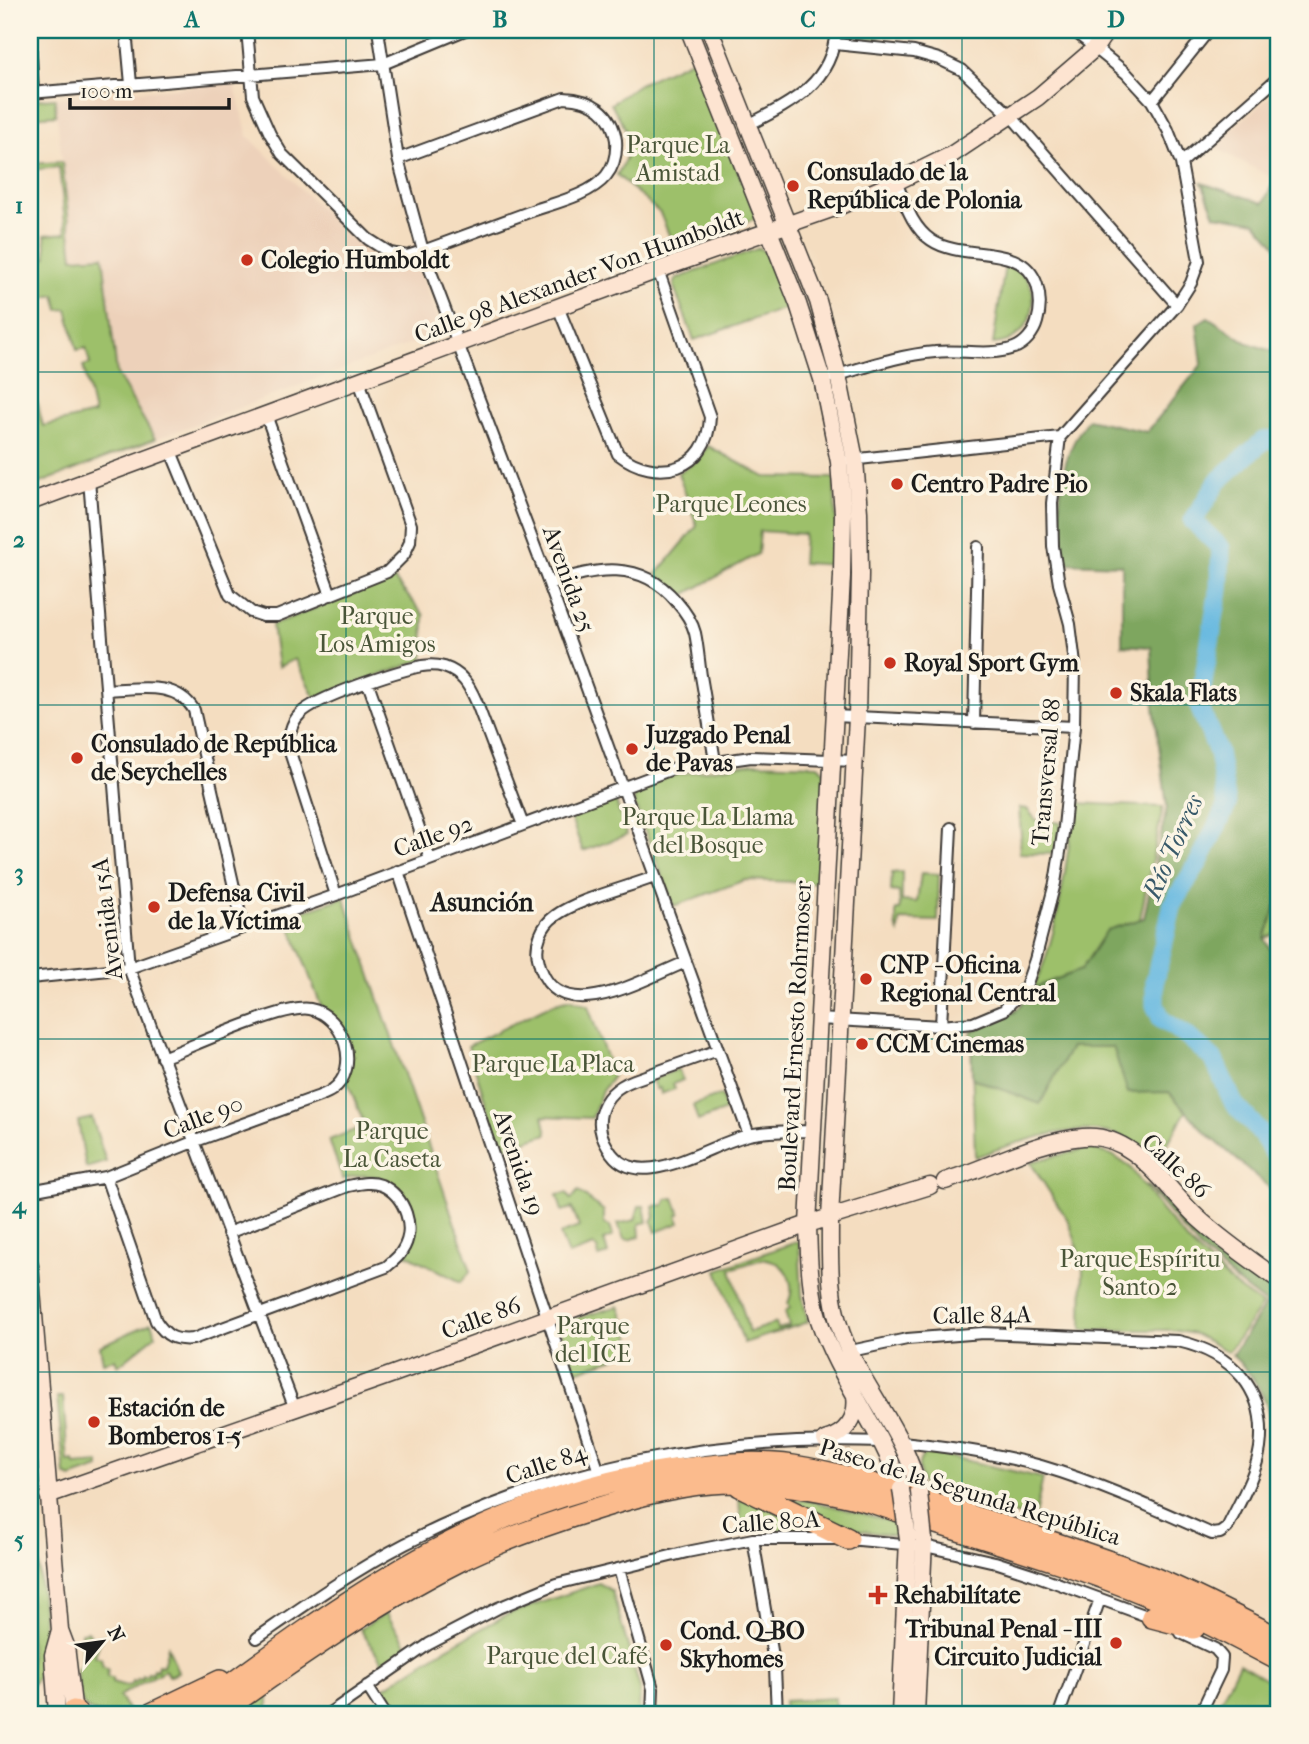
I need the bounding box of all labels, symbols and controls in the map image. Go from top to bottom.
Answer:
text: A [183,6,201,33]
text: B [493,6,508,33]
text: C [800,6,816,33]
text: D [1107,6,1125,33]
scale bar [70,66,229,110]
text: 100 m [80,79,133,103]
park label: Parque La Amistad [626,131,731,187]
place label: Consulado de la República de Polonia [807,158,1023,214]
marker: Consulado de la República de Polonia [785,178,801,194]
text: 1 [15,192,23,219]
street label: Calle 98 Alexander Von Humboldt [410,203,748,349]
place label: Colegio Humboldt [261,246,450,274]
marker: Colegio Humboldt [239,252,255,268]
place label: Centro Padre Pio [911,470,1088,498]
marker: Centro Padre Pio [889,476,905,492]
park label: Parque Leones [655,490,807,518]
street label: Avenida 25 [536,521,601,636]
text: 2 [13,526,25,553]
park label: Parque Los Amigos [318,602,436,658]
place label: Royal Sport Gym [904,649,1080,677]
marker: Royal Sport Gym [882,655,898,671]
place label: Skala Flats [1130,679,1237,707]
marker: Skala Flats [1108,685,1124,701]
street label: Transversal 88 [1026,697,1066,847]
place label: Juzgado Penal de Pavas [644,721,791,777]
place label: Consulado de República de Seychelles [91,730,338,786]
marker: Juzgado Penal de Pavas [624,741,640,757]
marker: Consulado de República de Seychelles [69,750,85,766]
water label: Río Torres [1135,789,1210,906]
park label: Parque La Llama del Bosque [622,803,795,859]
street label: Calle 92 [390,809,476,863]
street label: Avenida 15A [86,856,129,983]
text: 3 [14,859,24,886]
place label: Defensa Civil de la Víctima [168,879,305,935]
street label: Boulevard Ernesto Rohrmoser [773,879,817,1192]
district label: Asunción [428,887,534,918]
marker: Defensa Civil de la Víctima [146,899,162,915]
place label: CNP - Oficina Regional Central [880,951,1056,1007]
marker: CNP - Oficina Regional Central [858,971,874,987]
place label: CCM Cinemas [876,1030,1024,1058]
marker: CCM Cinemas [854,1036,870,1052]
park label: Parque La Placa [471,1050,635,1078]
street label: Calle 90 [159,1089,247,1145]
street label: Avenida 19 [488,1106,550,1219]
park label: Parque La Caseta [343,1117,442,1173]
street label: Calle 86 [1136,1128,1216,1205]
text: 4 [11,1192,27,1219]
park label: Parque Espíritu Santo 2 [1059,1245,1221,1301]
street label: Calle 86 [437,1290,525,1345]
street label: Calle 84A [932,1300,1032,1330]
park label: Parque del ICE [555,1312,631,1368]
place label: Estación de Bomberos 1-5 [108,1394,241,1450]
marker: Estación de Bomberos 1-5 [86,1414,102,1430]
street label: Paseo de la Segunda República [816,1433,1125,1551]
street label: Calle 84 [502,1438,591,1490]
street label: Calle 80A [721,1505,821,1539]
text: 5 [14,1526,24,1553]
place label: Rehabilítate [894,1581,1021,1609]
marker: Rehabilítate [868,1585,888,1605]
north arrow [66,1608,136,1678]
place label: Tribunal Penal - III Circuito Judicial [904,1615,1103,1671]
place label: Cond. Q-BO Skyhomes [680,1617,805,1673]
text: N [103,1623,129,1646]
marker: Tribunal Penal - III Circuito Judicial [1108,1635,1124,1651]
marker: Cond. Q-BO Skyhomes [658,1637,674,1653]
park label: Parque del Café [486,1642,648,1670]

